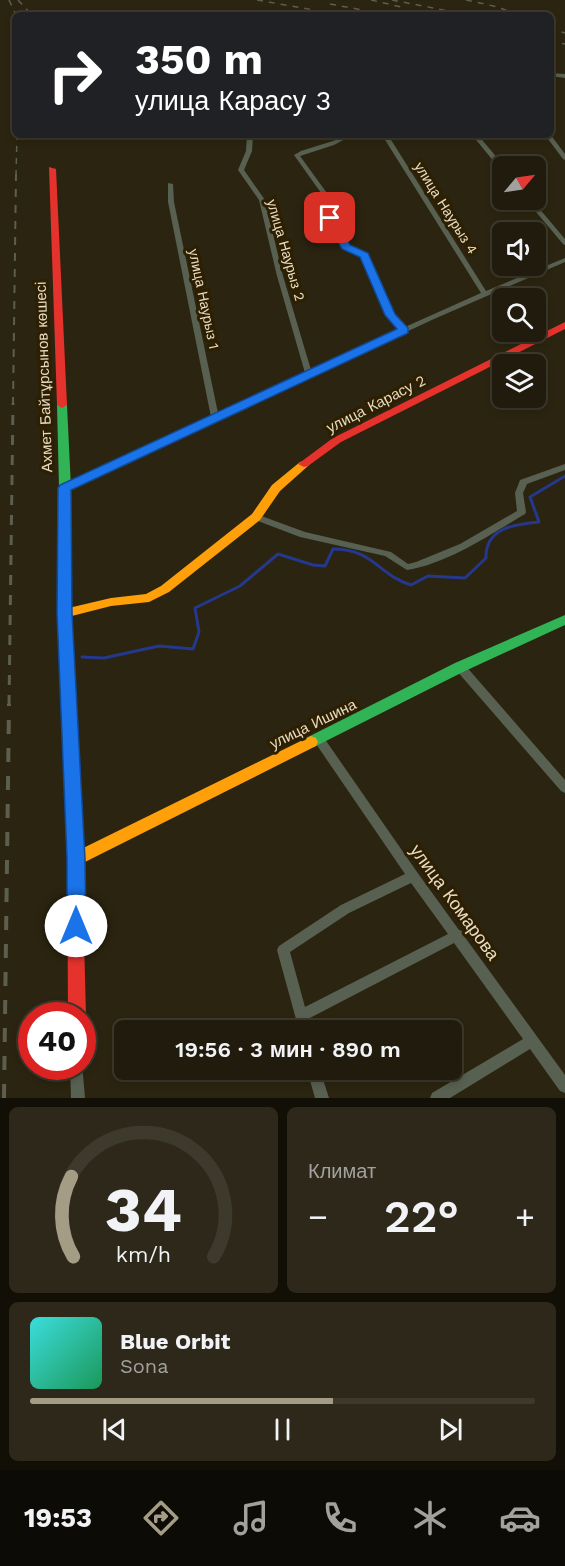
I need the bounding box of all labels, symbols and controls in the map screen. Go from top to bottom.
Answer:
text: 350 m [135,35,263,84]
icon: right [36,36,114,114]
text: улица Карасу 3 [135,85,331,117]
north arrow [492,156,546,210]
map controls [492,156,546,408]
street label: улица Наурыз 4 [411,159,481,257]
pin [304,192,355,243]
street label: улица Наурыз 2 [264,197,308,303]
icon: arrive [313,201,346,234]
button: sound [492,222,546,276]
street label: улица Наурыз 1 [186,247,222,351]
street label: Ахмет Байтұрсынов көшесі [32,281,56,473]
button: search [492,288,546,342]
button: layers [492,354,546,408]
street label: улица Карасу 2 [323,371,429,437]
street label: улица Ишина [267,695,360,753]
street label: улица Комарова [406,840,505,965]
position arrow [44,894,108,958]
speed limit sign: 40 [18,1002,96,1080]
text: 19:56 · 3 мин · 890 m [175,1037,401,1062]
text: Климат [308,1159,376,1183]
text: 34 [105,1173,182,1246]
text: 22° [384,1190,459,1243]
text: − [308,1197,328,1236]
text: + [515,1197,535,1236]
text: km/h [116,1242,171,1267]
text: Blue Orbit [120,1329,230,1354]
text: Sona [120,1354,169,1378]
icon: previous [98,1413,131,1446]
icon: pause [266,1413,299,1446]
icon: next [434,1413,467,1446]
icon: directions [140,1497,182,1539]
icon: music [230,1497,272,1539]
icon: phone [319,1497,361,1539]
icon: climate [409,1497,451,1539]
icon: car [499,1497,541,1539]
text: 19:53 [24,1502,92,1534]

